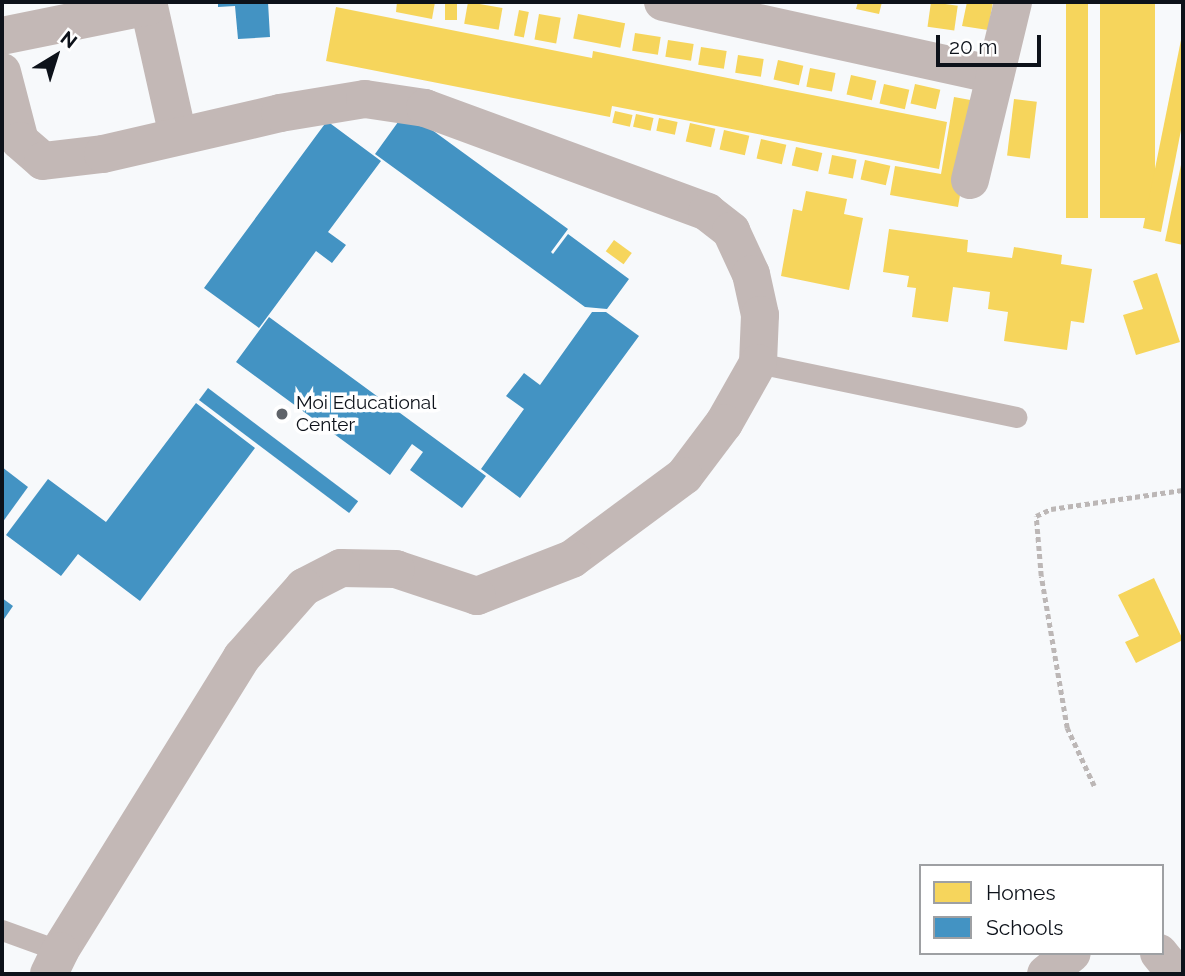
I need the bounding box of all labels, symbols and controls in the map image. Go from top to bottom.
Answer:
north arrow [21,21,91,91]
scale bar [940,21,1045,65]
text: N [56,26,81,53]
text: 20 m [949,34,997,59]
place label: Moi Educational Center [296,392,436,436]
marker: Moi Educational Center [274,406,290,422]
legend [919,864,1164,955]
text: Homes [986,880,1056,905]
text: Schools [986,915,1063,940]

